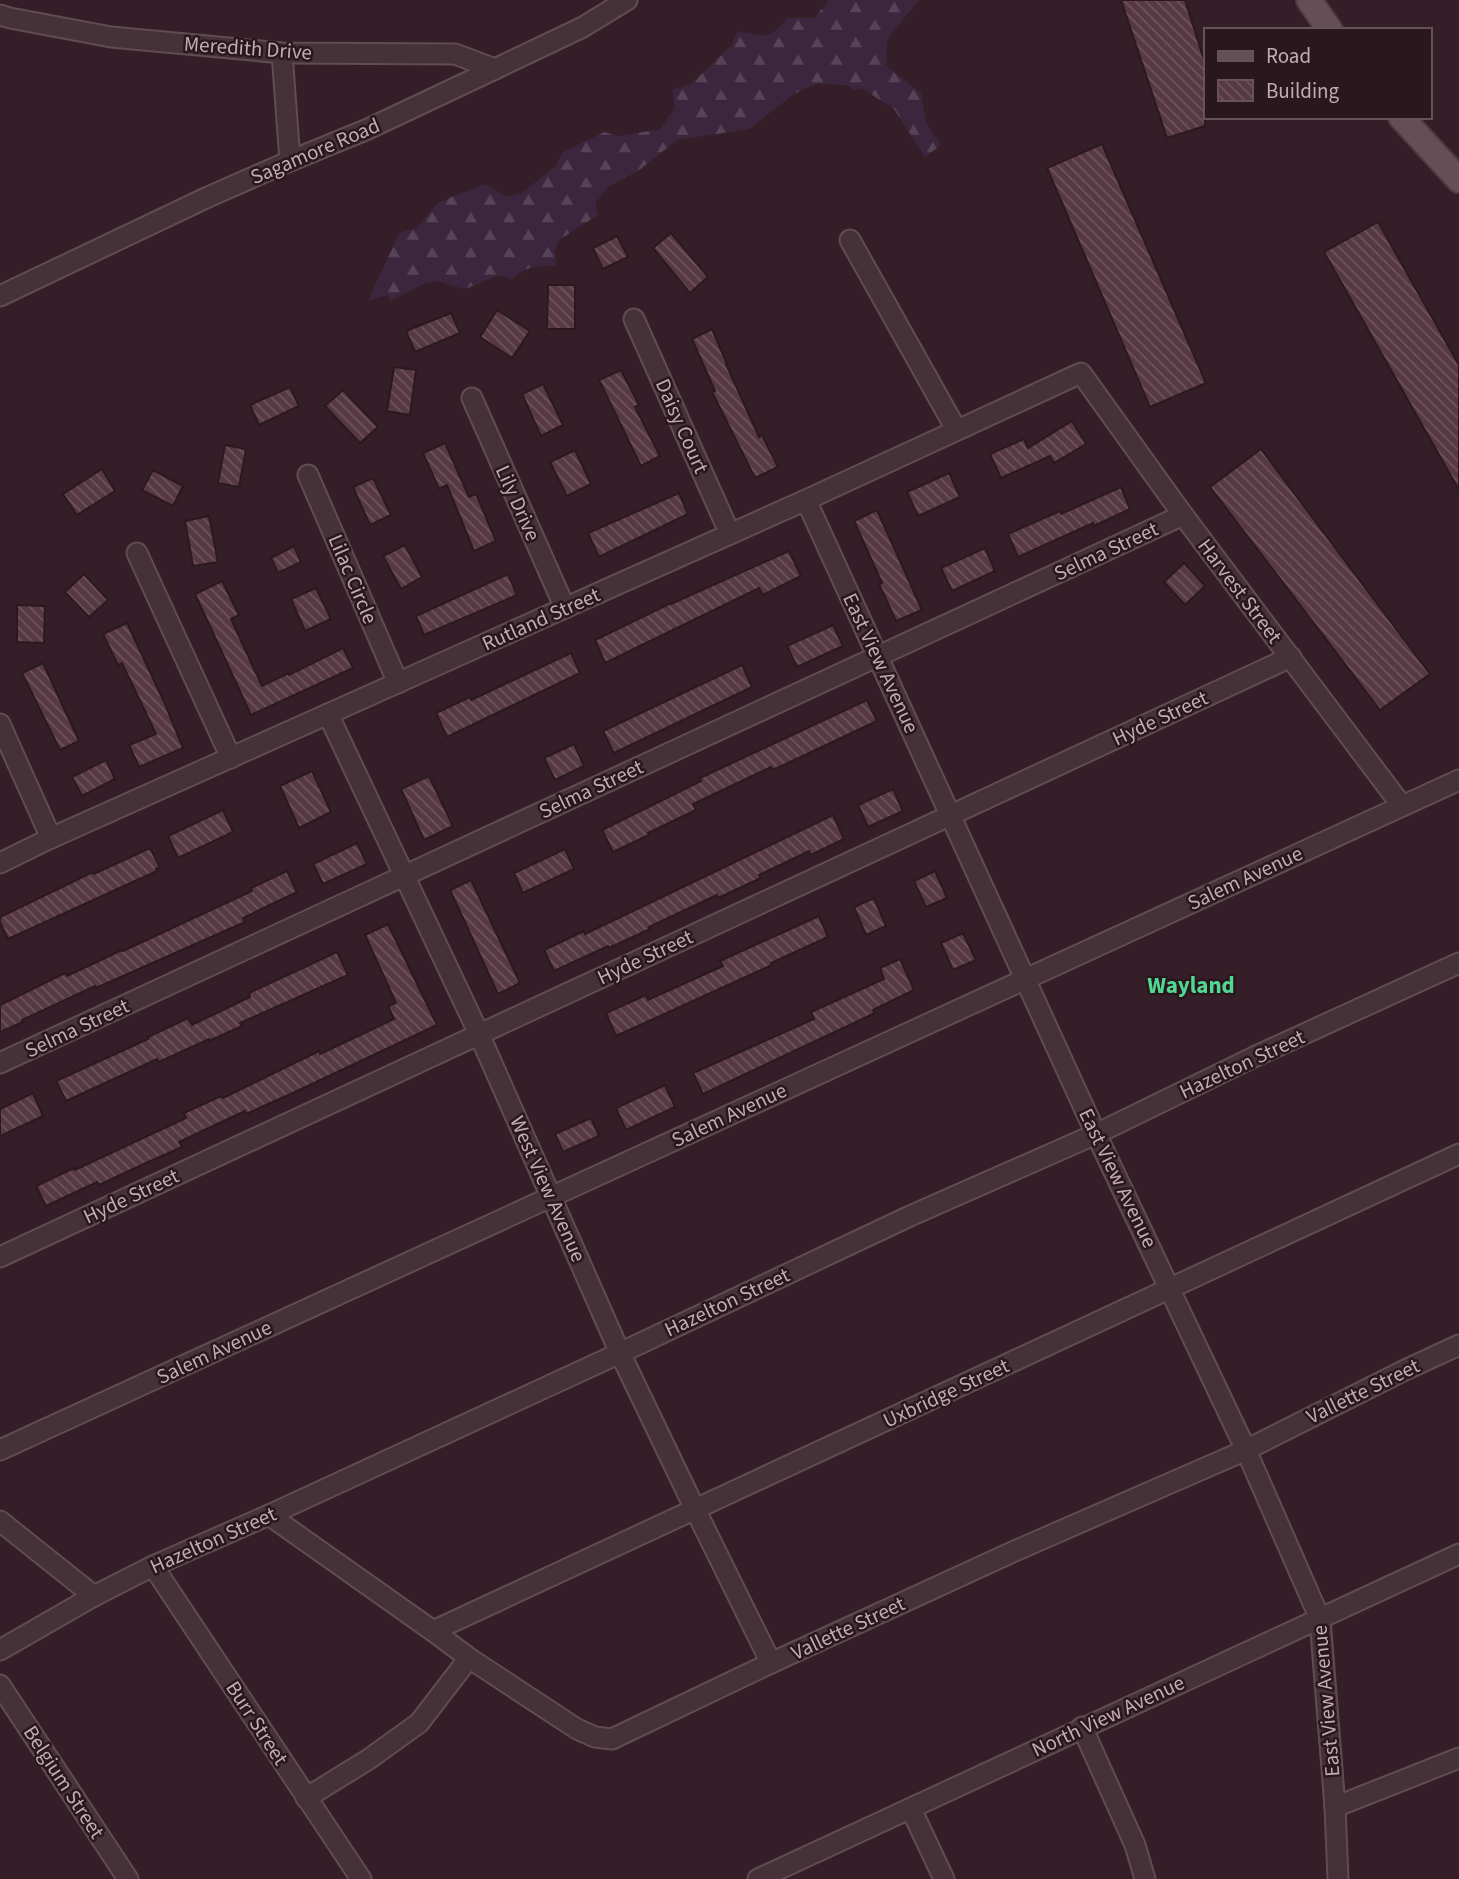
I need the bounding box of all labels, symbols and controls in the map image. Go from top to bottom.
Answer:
legend [1204,28,1431,119]
street label: Meredith Drive [183,29,313,67]
text: Road [1266,41,1311,71]
text: Building [1266,76,1340,106]
street label: Sagamore Road [246,110,384,192]
street label: Daisy Court [648,374,716,478]
street label: Lily Drive [488,460,548,546]
street label: Selma Street [1049,514,1163,588]
street label: Lilac Circle [321,530,385,628]
street label: Harvest Street [1191,532,1289,650]
street label: Rutland Street [477,580,605,658]
street label: East View Avenue [835,588,927,738]
street label: Hyde Street [1107,683,1213,753]
street label: Selma Street [534,752,648,826]
street label: Salem Avenue [1183,838,1307,918]
street label: Hyde Street [592,922,698,992]
district label: Wayland [1147,969,1235,1002]
street label: Selma Street [20,991,134,1065]
street label: Hazelton Street [1174,1022,1310,1106]
street label: Salem Avenue [667,1075,791,1155]
street label: East View Avenue [1071,1103,1165,1253]
street label: West View Avenue [502,1111,594,1267]
street label: Hyde Street [78,1161,184,1231]
street label: Hazelton Street [659,1260,795,1344]
street label: Salem Avenue [152,1312,276,1392]
street label: Uxbridge Street [878,1351,1014,1435]
street label: Vallette Street [1301,1351,1425,1431]
street label: Hazelton Street [145,1499,281,1581]
street label: Vallette Street [786,1589,910,1667]
street label: East View Avenue [1304,1624,1348,1778]
street label: North View Avenue [1027,1667,1189,1765]
street label: Burr Street [219,1675,295,1771]
street label: Belgium Street [16,1720,112,1844]

